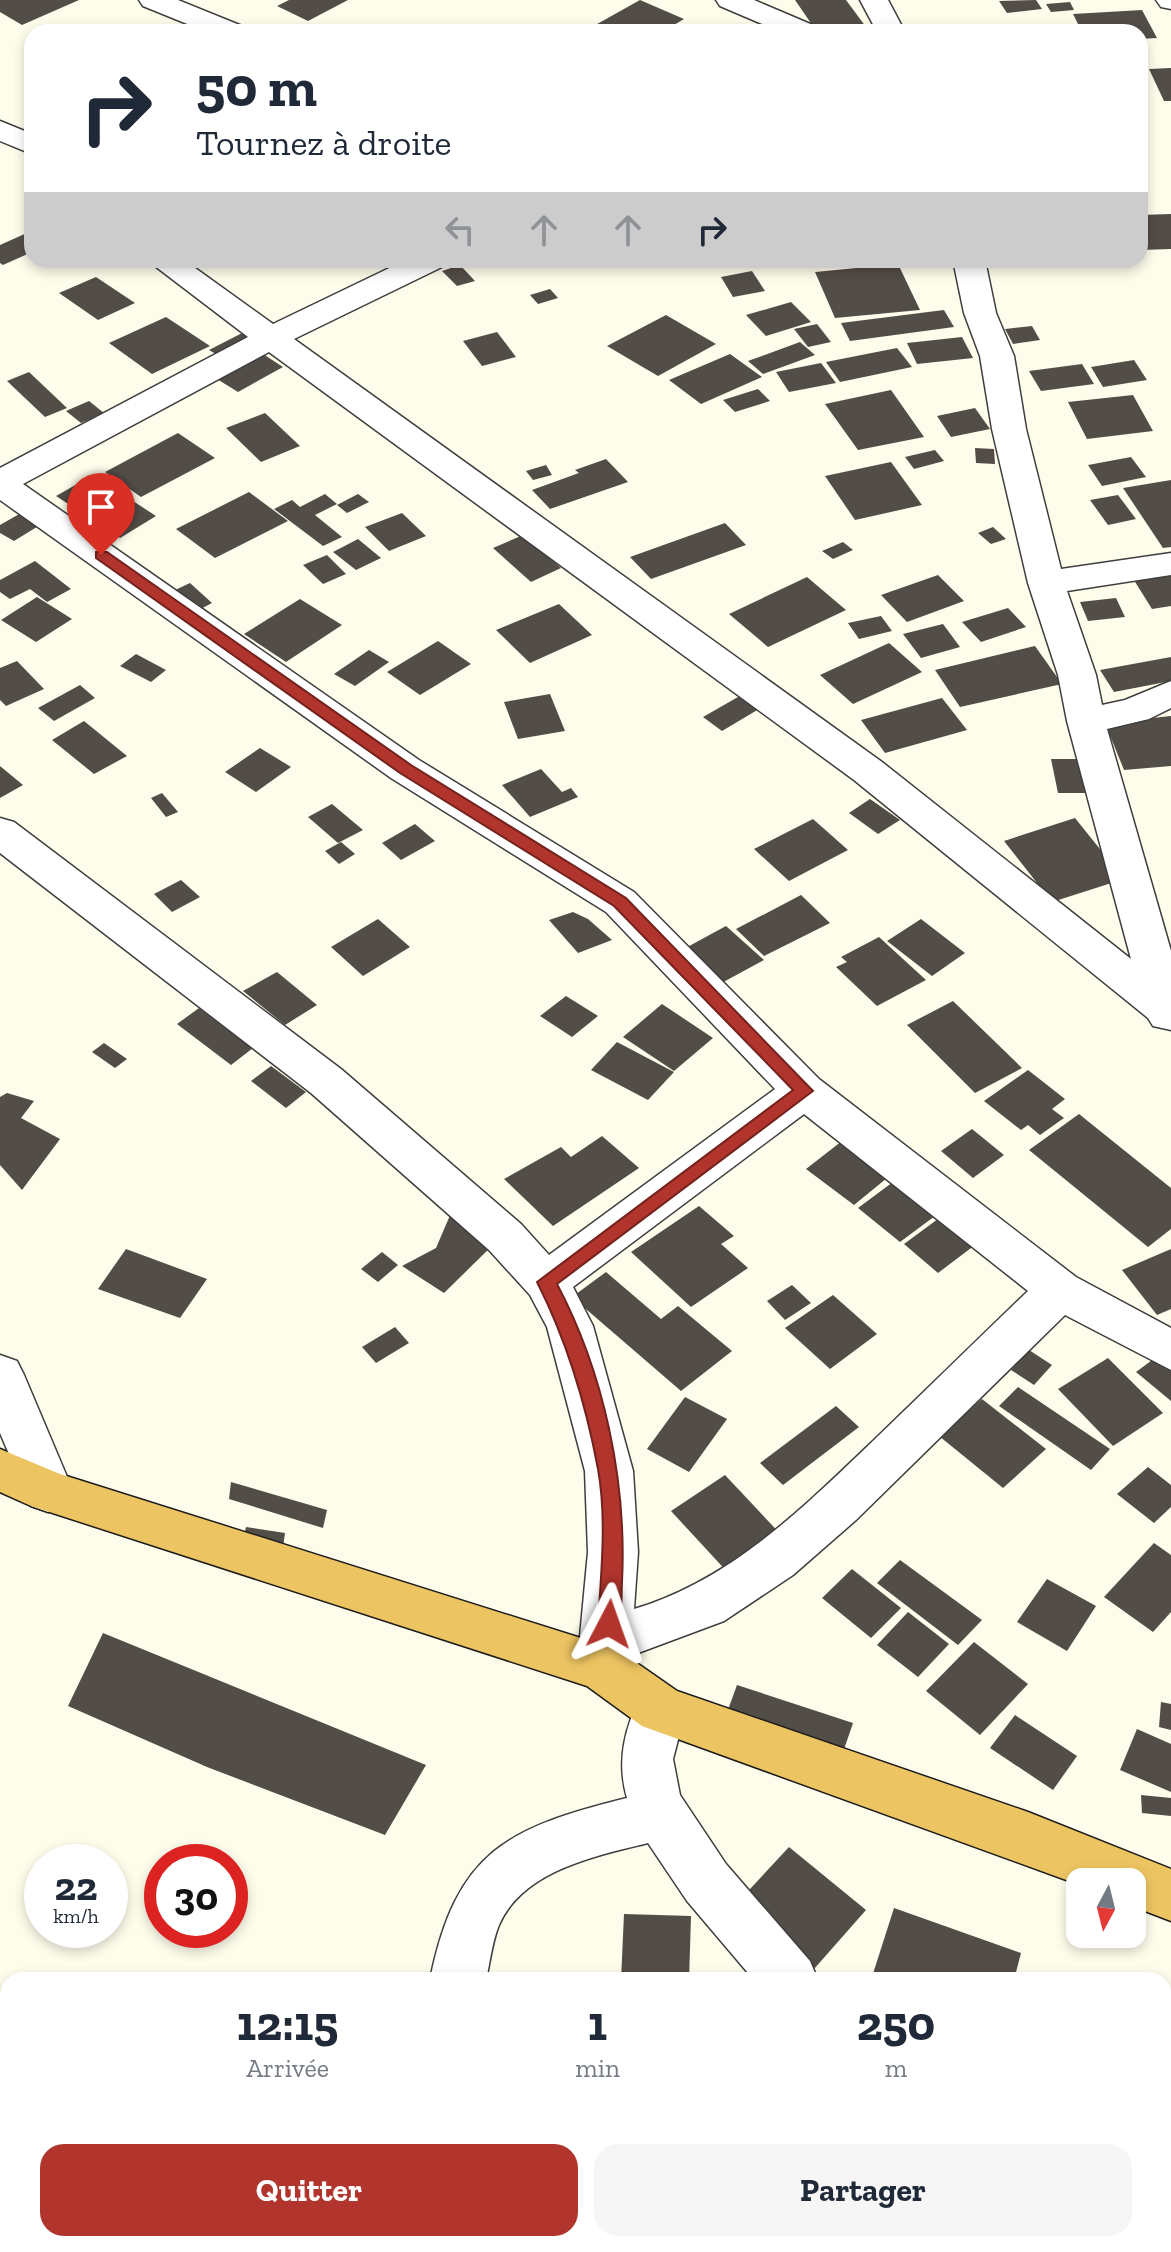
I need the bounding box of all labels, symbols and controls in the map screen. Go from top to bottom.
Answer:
text: 50 m [196,53,317,120]
icon: right [64,56,168,160]
text: Tournez à droite [196,121,452,164]
icon: left [438,208,482,252]
icon: ahead [522,208,566,252]
icon: ahead [606,208,650,252]
icon: right [690,208,734,252]
pin [67,473,135,555]
icon: arrive [79,485,123,529]
position arrow [567,1582,651,1666]
speed limit sign: 30 [144,1844,248,1948]
text: 22 [55,1862,97,1910]
north arrow [1066,1868,1146,1948]
map controls [1066,1868,1146,1948]
text: km/h [53,1904,99,1928]
text: 12:15 [237,1995,338,2052]
text: 1 [588,1995,607,2052]
text: 250 [857,1995,935,2052]
text: Arrivée [246,2052,329,2084]
text: min [575,2052,620,2084]
text: m [885,2052,907,2084]
button: Quitter [40,2144,578,2236]
button: Partager [594,2144,1132,2236]

